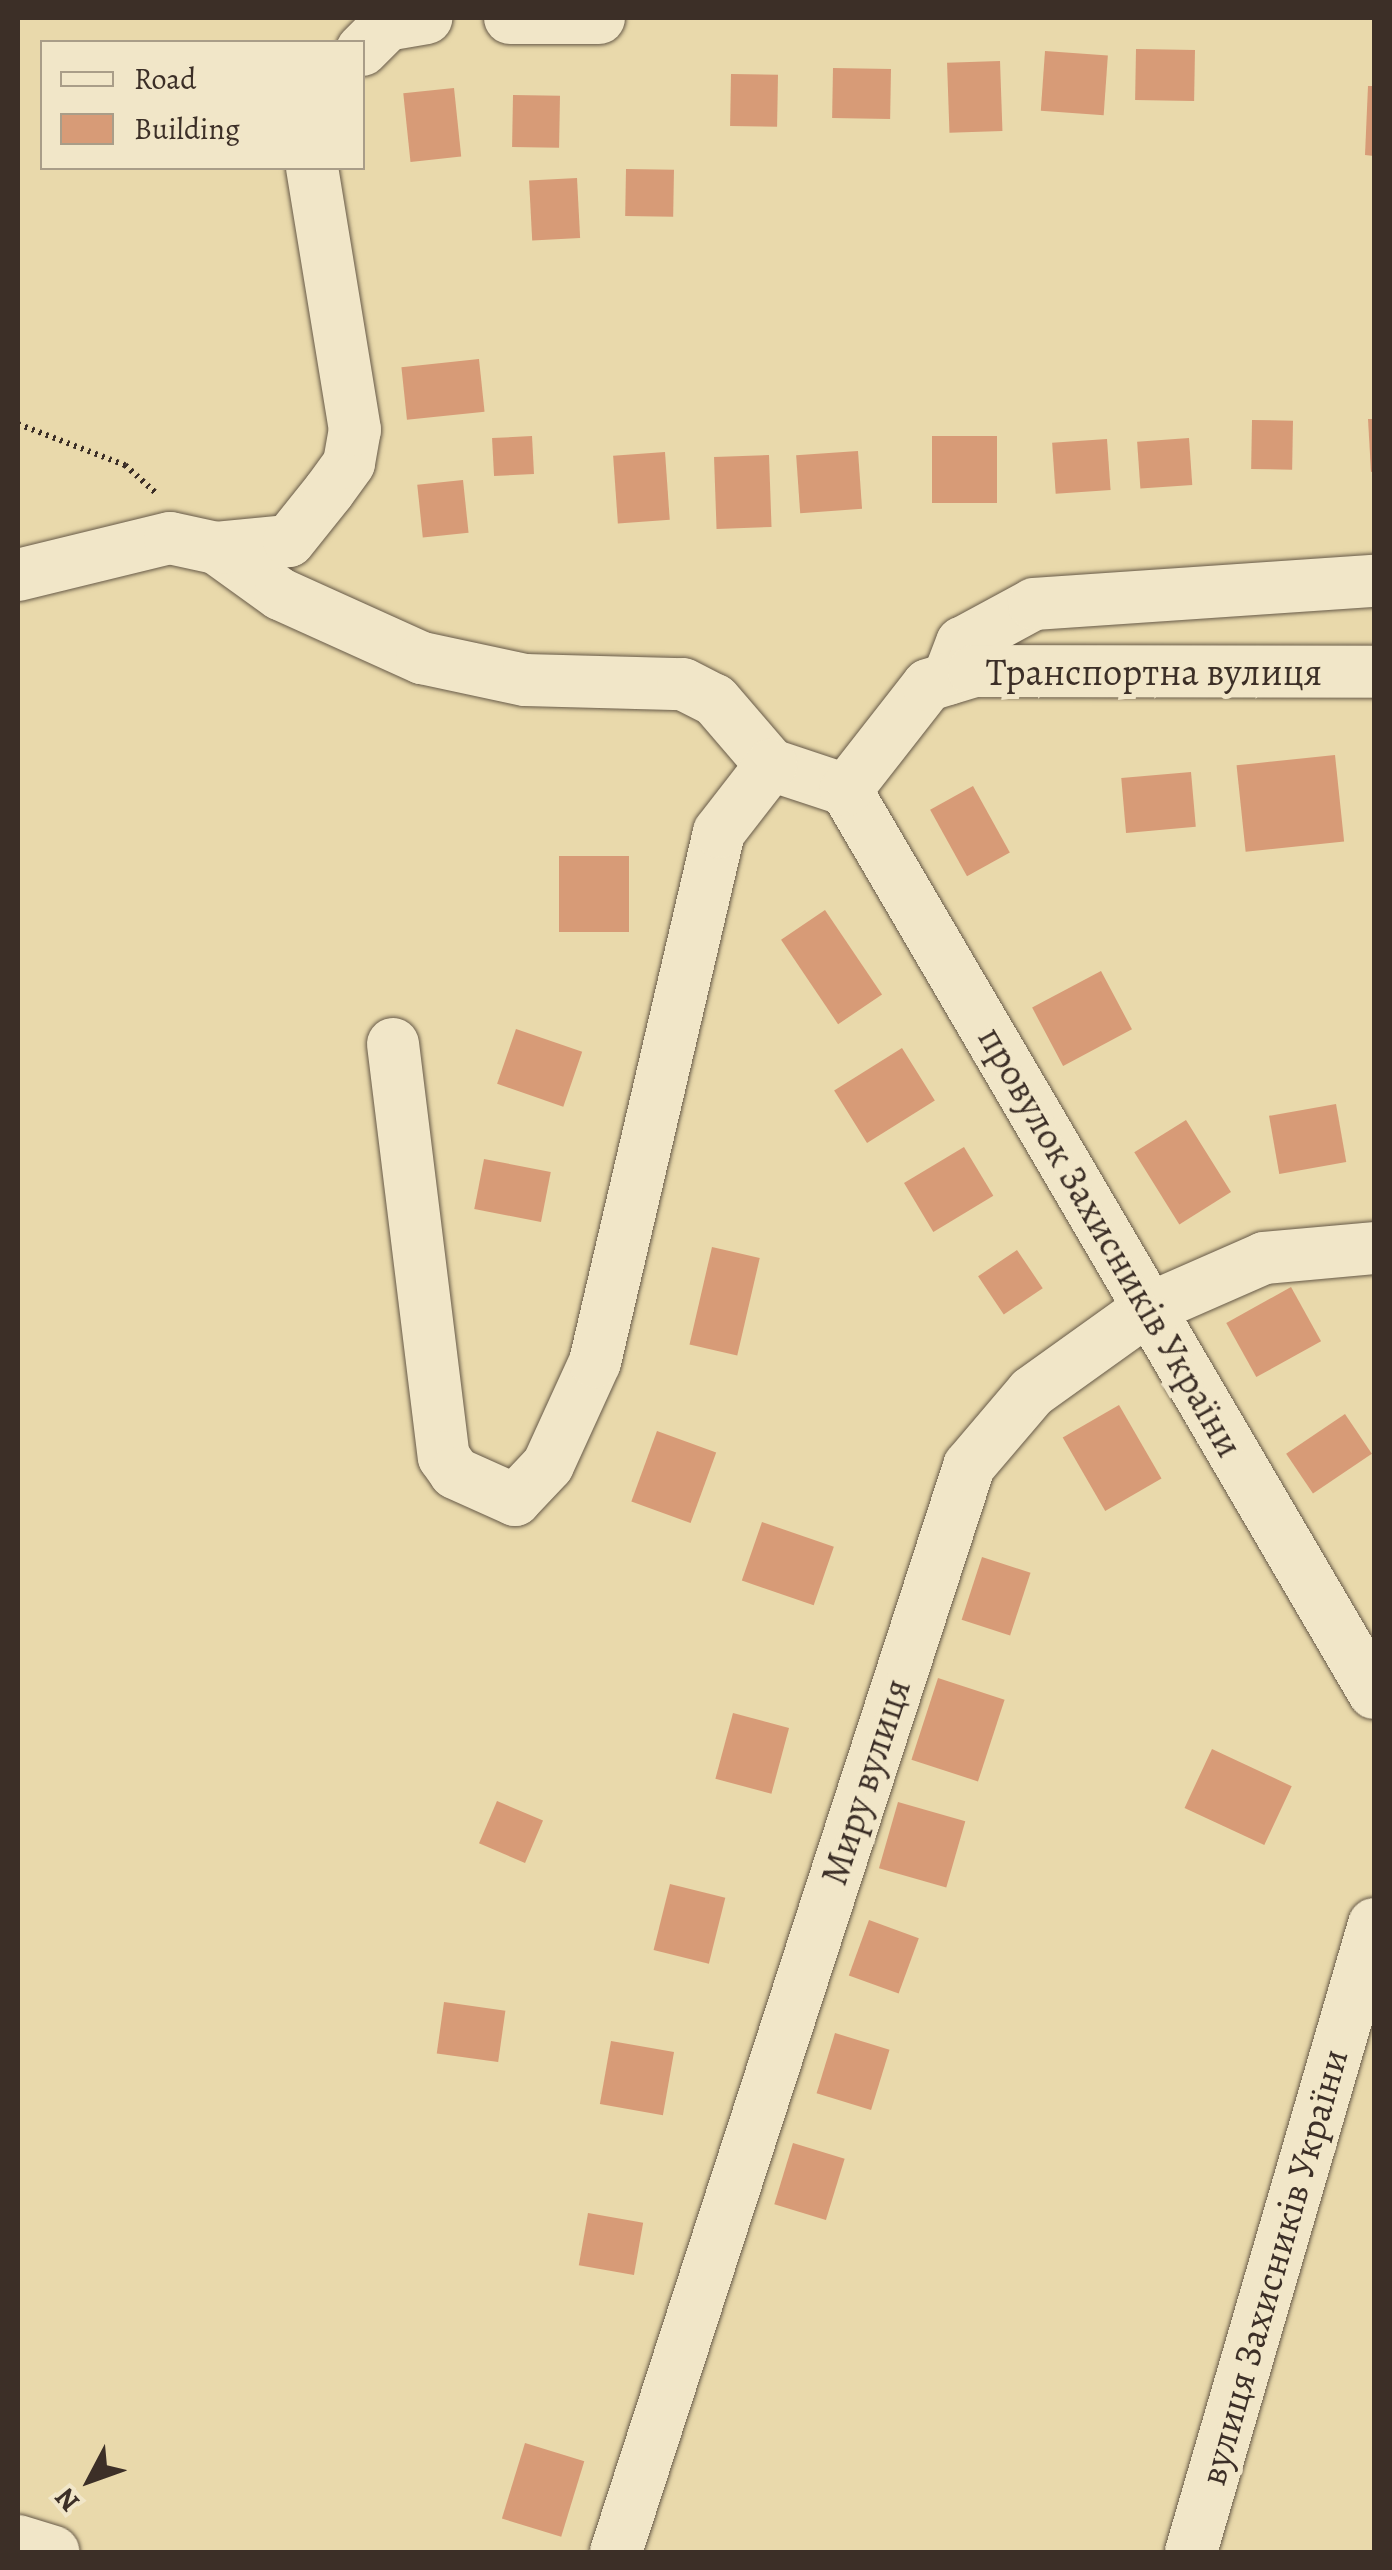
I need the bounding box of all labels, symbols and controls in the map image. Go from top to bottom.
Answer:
legend [40,40,365,170]
text: Road [134,59,196,99]
text: Building [134,109,240,149]
street label: Транспортна вулиця [986,650,1322,696]
street label: провулок Захисників України [968,1019,1252,1465]
street label: Миру вулиця [811,1673,921,1891]
street label: вулиця Захисників України [1190,2044,1358,2490]
north arrow [40,2430,140,2530]
text: N [46,2480,88,2520]

